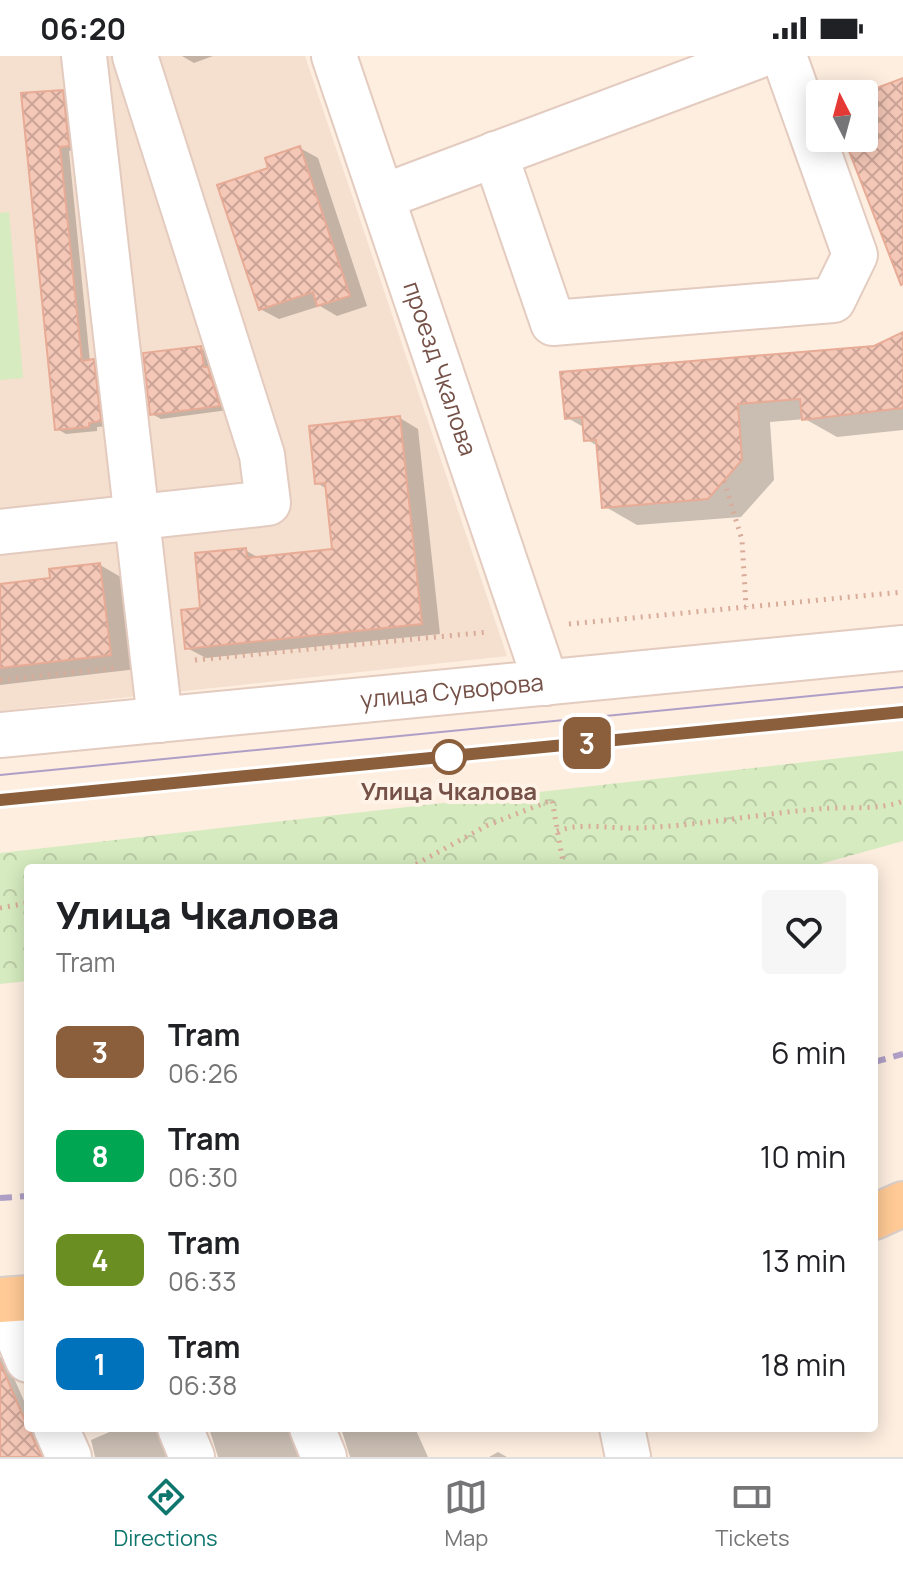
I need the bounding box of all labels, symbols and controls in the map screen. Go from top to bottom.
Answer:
text: 06:20 [40,8,126,49]
north arrow [806,80,878,152]
map controls [806,80,878,152]
street label: проезд Чкалова [396,277,486,460]
street label: улица Суворова [359,665,545,715]
line badge: 3 [561,717,613,769]
text: 3 [579,724,595,762]
marker: Улица Чкалова [432,740,466,774]
place label: Улица Чкалова [361,774,537,807]
text: Улица Чкалова [56,888,339,940]
button: heart [762,890,846,974]
text: Tram [56,944,116,980]
text: Tram [168,1014,241,1055]
text: 6 min [771,1032,846,1073]
text: 3 [92,1033,108,1071]
text: 06:26 [168,1055,239,1091]
text: Tram [168,1118,241,1159]
text: 10 min [760,1136,846,1177]
text: 8 [91,1137,109,1175]
text: 06:30 [168,1159,238,1195]
text: Tram [168,1222,241,1263]
text: 13 min [761,1240,846,1281]
text: 4 [91,1241,109,1279]
text: 06:33 [168,1263,237,1299]
text: Tram [168,1326,241,1367]
text: 18 min [761,1344,846,1385]
text: 1 [94,1345,106,1383]
text: 06:38 [168,1367,237,1403]
tab: Directions [113,1475,218,1553]
tab: Map [444,1475,488,1553]
tab: Tickets [715,1475,790,1553]

